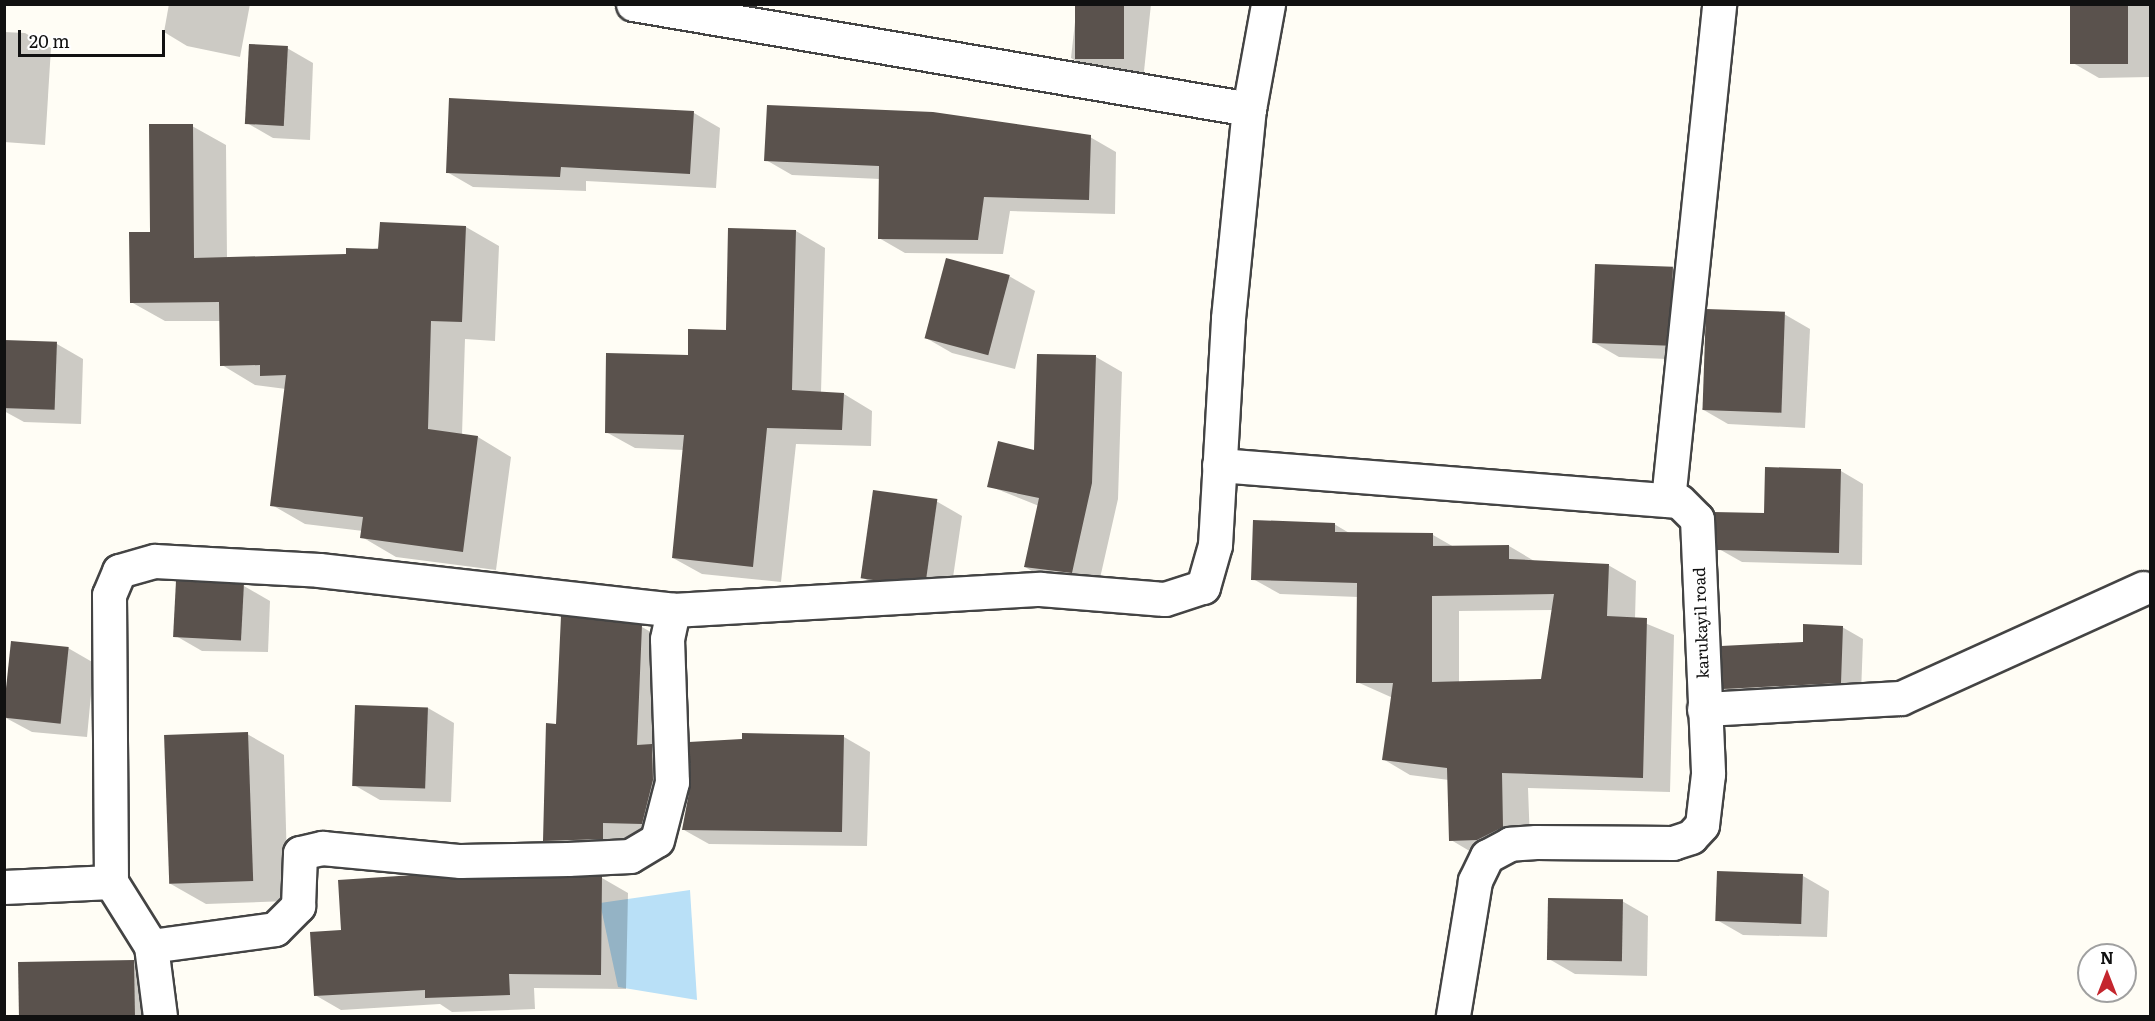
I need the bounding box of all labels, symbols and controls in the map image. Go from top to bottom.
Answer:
scale bar [21,18,168,56]
text: 20 m [29,27,70,54]
street label: karukayil road [1688,567,1712,679]
north arrow [2077,943,2137,1003]
text: N [2100,945,2114,969]

